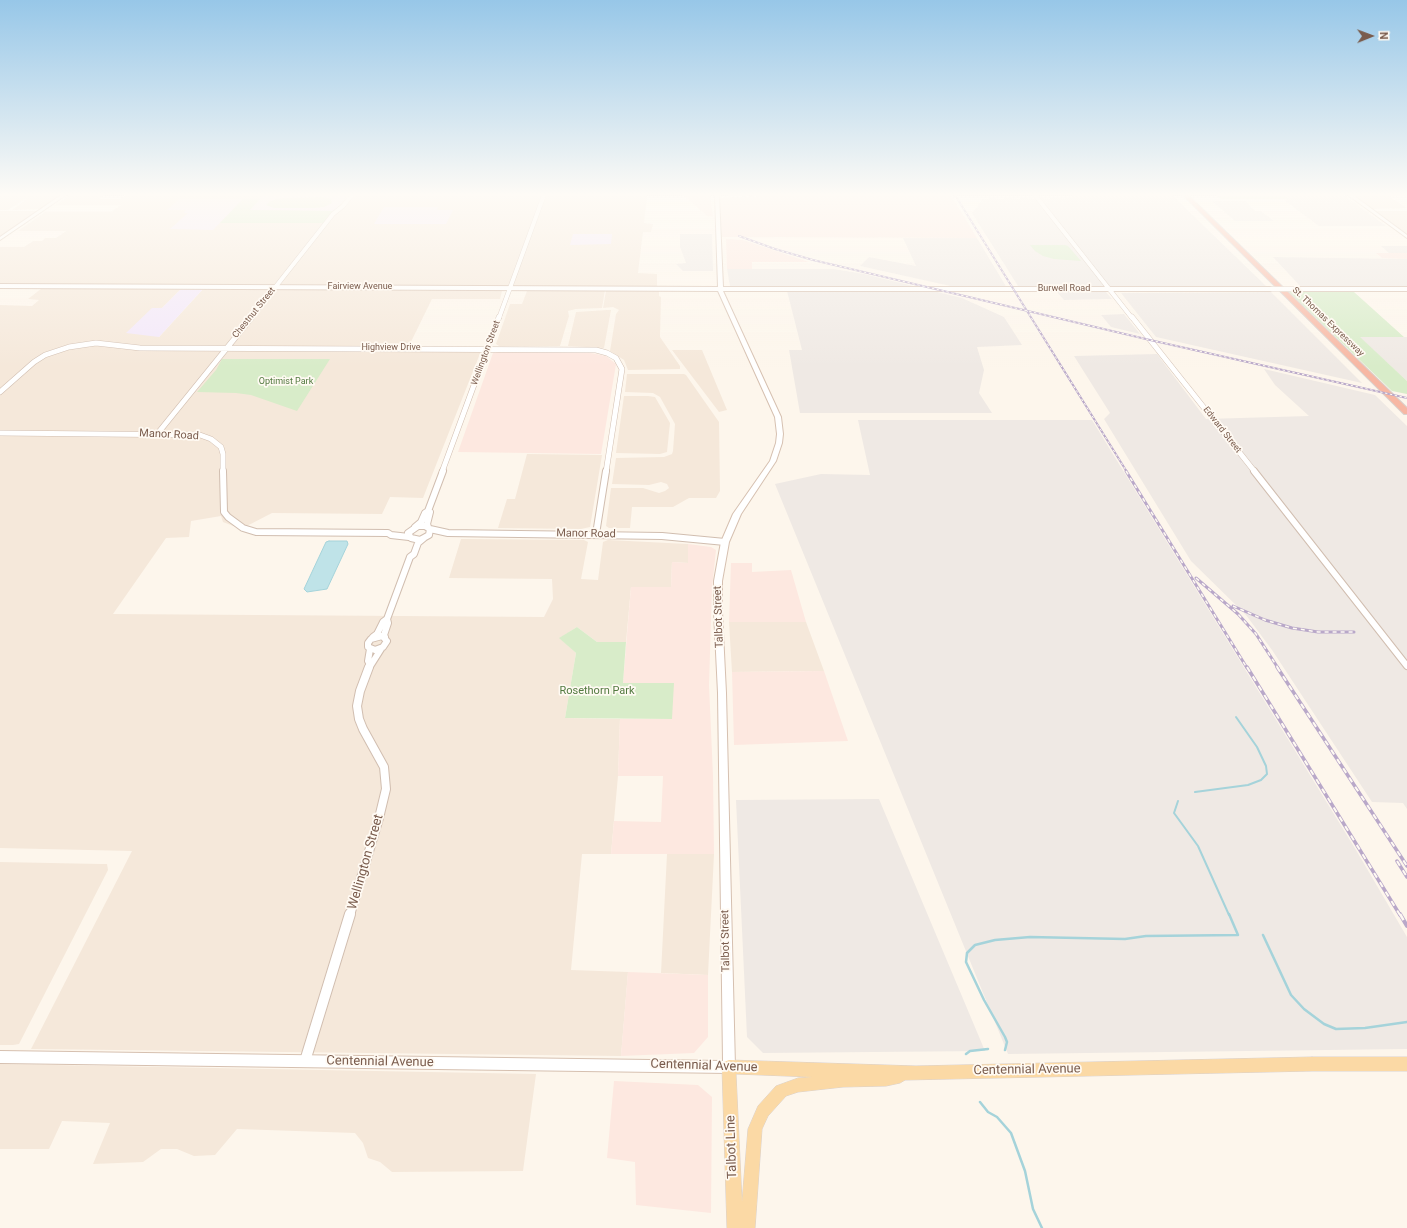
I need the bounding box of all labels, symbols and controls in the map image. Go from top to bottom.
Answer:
north arrow [1351,16,1391,56]
text: N [1377,32,1390,40]
street label: Fairview Avenue [328,282,392,292]
street label: Burwell Road [1038,284,1090,294]
street label: Chestnut Street [230,285,278,341]
street label: St. Thomas Expressway [1290,285,1366,359]
street label: Wellington Street [469,319,503,387]
street label: Highview Drive [361,343,421,353]
park label: Optimist Park [259,377,313,387]
street label: Edward Street [1201,405,1243,455]
street label: Manor Road [139,427,199,443]
street label: Manor Road [556,527,616,541]
street label: Talbot Street [711,586,727,648]
park label: Rosethorn Park [559,684,635,698]
street label: Wellington Street [345,813,387,911]
street label: Talbot Street [719,910,733,972]
street label: Centennial Avenue [326,1053,434,1071]
street label: Centennial Avenue [650,1056,758,1076]
street label: Centennial Avenue [973,1061,1081,1079]
street label: Talbot Line [723,1115,741,1179]

